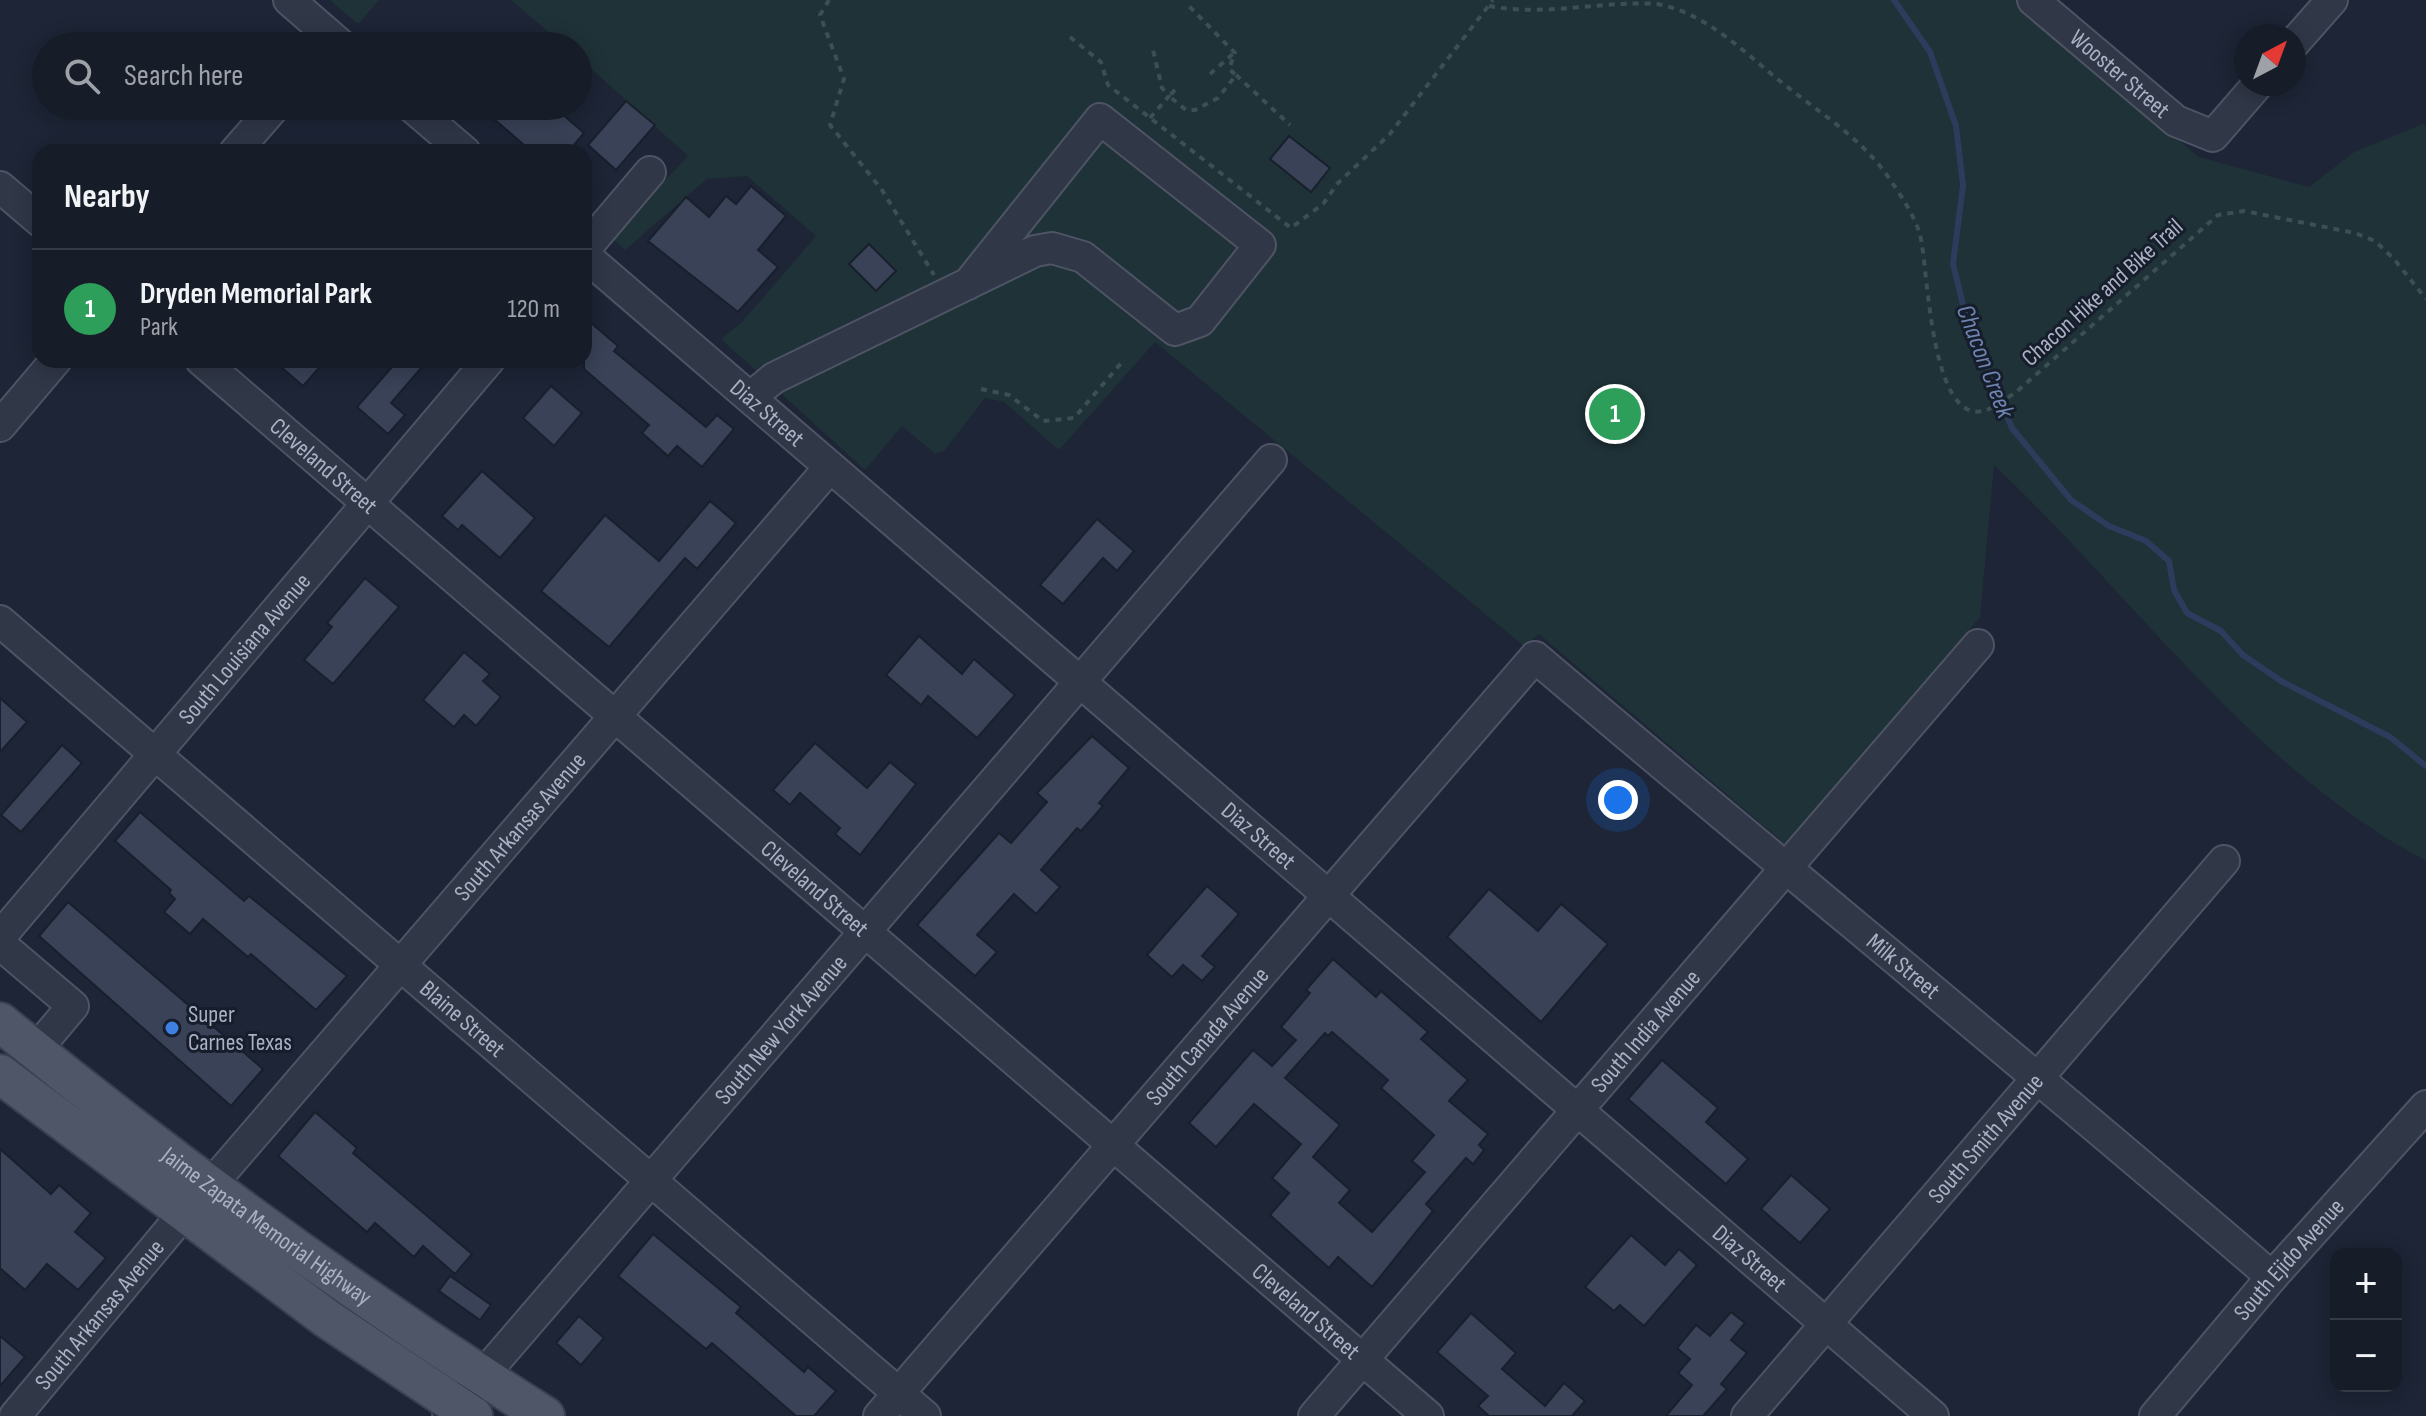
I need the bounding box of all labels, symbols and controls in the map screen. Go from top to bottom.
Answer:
street label: Wooster Street [2064,24,2176,124]
north arrow [2234,24,2306,96]
search box [32,32,592,120]
icon: search [60,54,104,98]
text: Search here [124,58,243,94]
text: Nearby [64,176,150,217]
street label: Chacon Hike and Bike Trail [2016,212,2189,372]
text: Dryden Memorial Park [140,276,372,312]
text: 1 [85,294,95,325]
text: 120 m [507,294,560,325]
water label: Chacon Creek [1949,301,2021,424]
text: Park [140,312,178,343]
street label: Diaz Street [724,373,810,453]
pin: 1 [1589,384,1641,444]
street label: Cleveland Street [264,412,383,520]
street label: South Louisiana Avenue [173,567,317,731]
street label: South Arkansas Avenue [448,747,592,907]
your location [1598,780,1638,820]
street label: Diaz Street [1215,796,1301,876]
street label: Cleveland Street [755,834,874,943]
street label: Milk Street [1860,927,1946,1005]
street label: South New York Avenue [709,949,854,1111]
street label: South Canada Avenue [1140,961,1275,1112]
street label: South India Avenue [1585,964,1707,1099]
street label: Blaine Street [414,974,511,1064]
place label: Super Carnes Texas [188,1000,292,1057]
marker: Super Carnes Texas [163,1019,181,1037]
street label: South Smith Avenue [1922,1068,2050,1210]
street label: Jaime Zapata Memorial Highway [155,1140,377,1312]
street label: South Ejido Avenue [2228,1193,2351,1327]
street label: Diaz Street [1706,1219,1792,1299]
street label: South Arkansas Avenue [29,1234,171,1396]
map controls [2330,1248,2402,1392]
button: + [2330,1248,2402,1320]
street label: Cleveland Street [1246,1257,1366,1366]
button: − [2330,1320,2402,1392]

